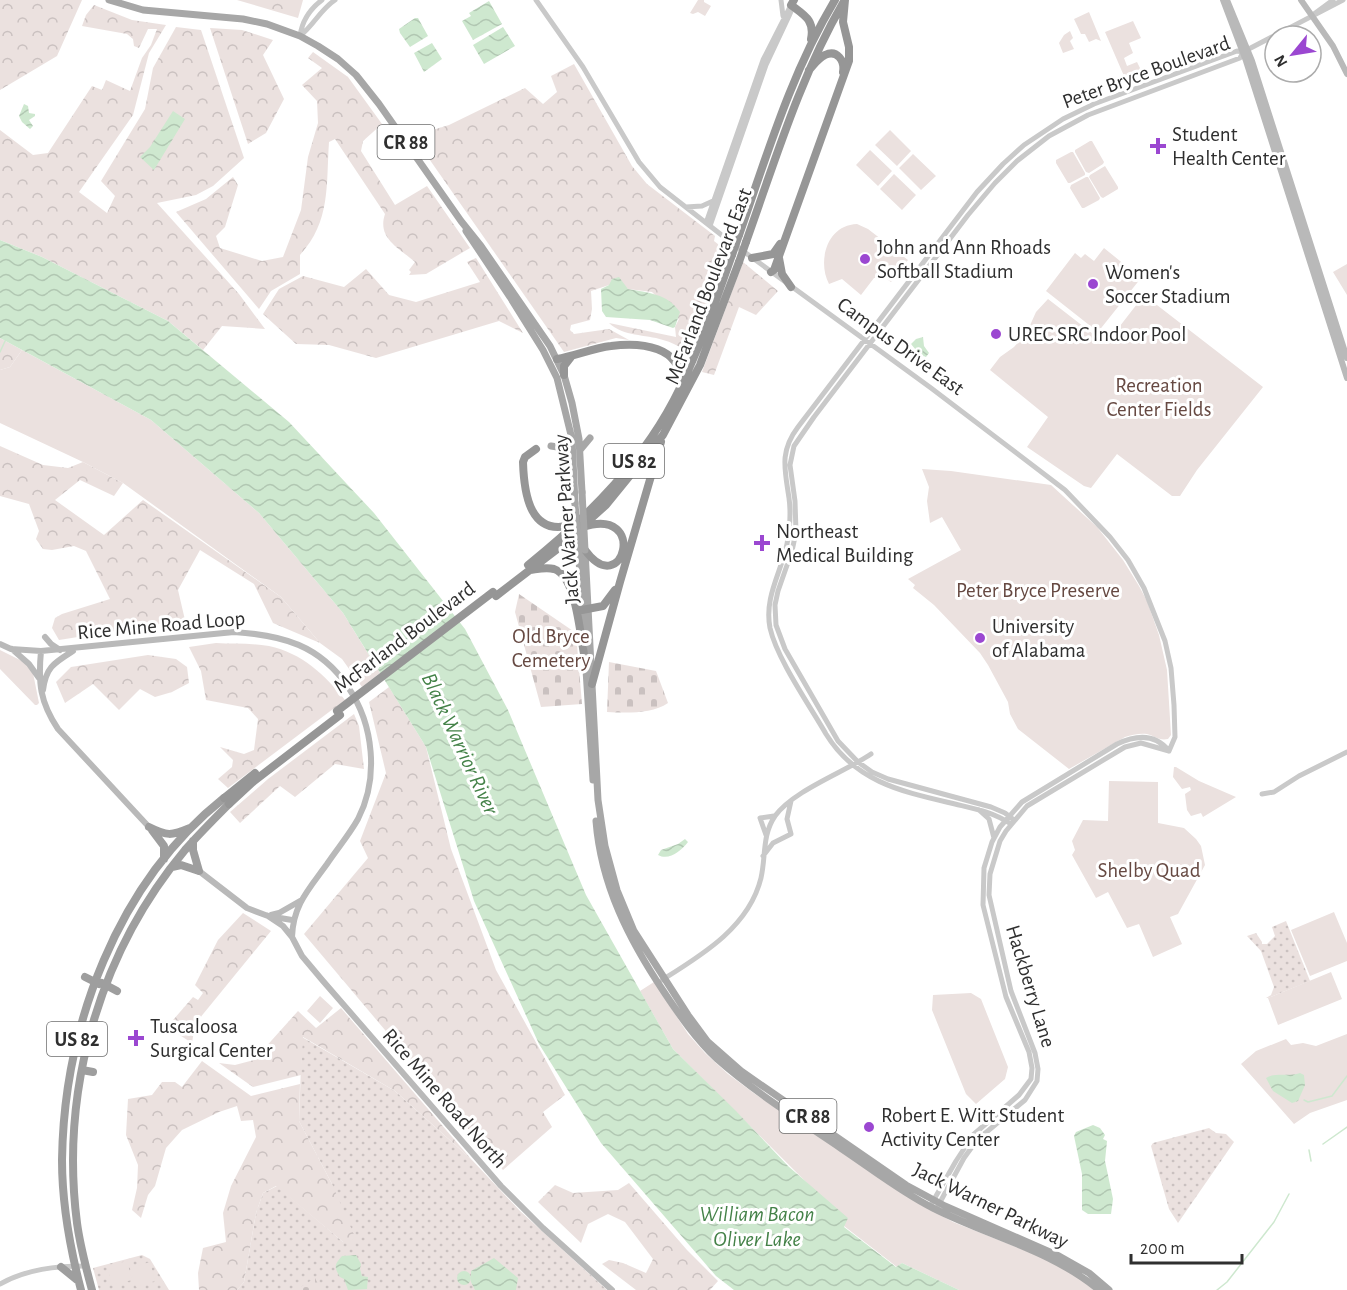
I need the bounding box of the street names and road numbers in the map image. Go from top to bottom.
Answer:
street label: Peter Bryce Boulevard [1060,32,1233,113]
road number: CR 88 [378,125,434,159]
street label: McFarland Boulevard East [661,185,756,387]
street label: Campus Drive East [834,294,968,399]
street label: Jack Warner Parkway [550,433,583,604]
road number: US 82 [604,444,664,478]
street label: McFarland Boulevard [330,578,479,697]
street label: Rice Mine Road Loop [76,608,246,643]
street label: Hackberry Lane [1002,922,1059,1050]
road number: US 82 [47,1022,107,1056]
street label: Rice Mine Road North [379,1025,511,1172]
road number: CR 88 [780,1099,836,1133]
street label: Jack Warner Parkway [910,1159,1072,1252]

